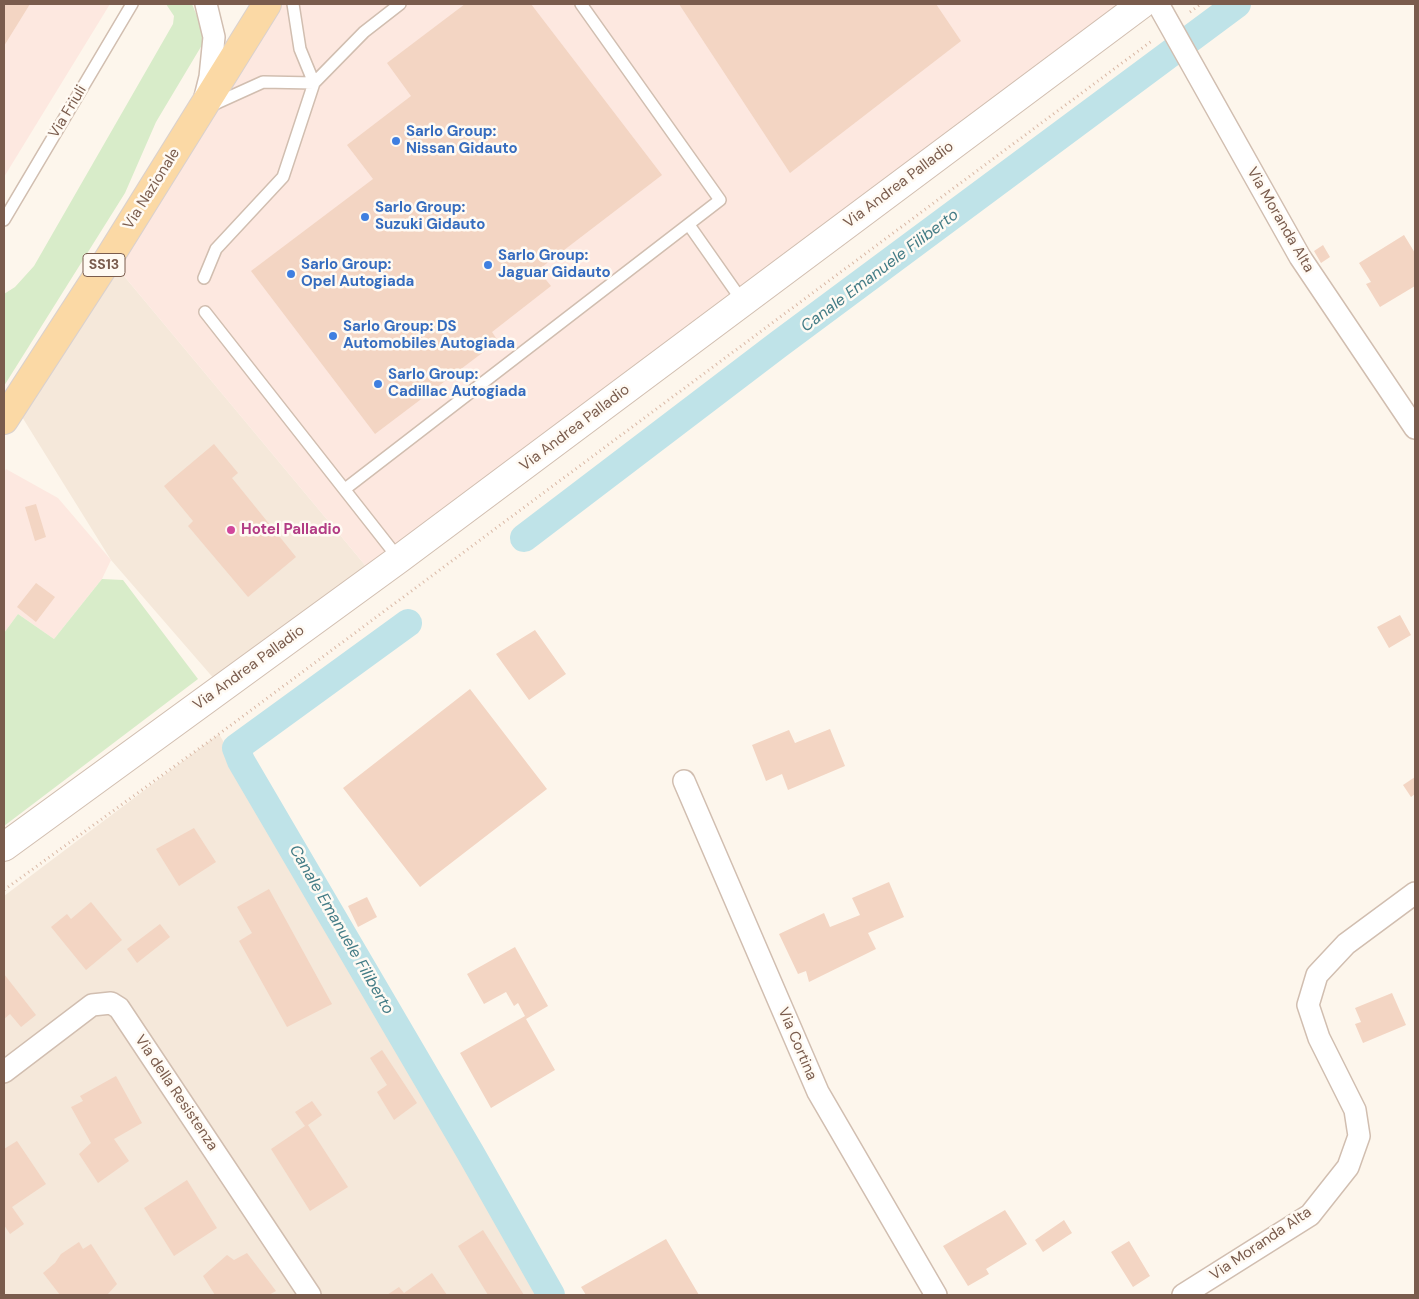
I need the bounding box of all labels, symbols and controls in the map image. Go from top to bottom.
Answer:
street label: Via Friuli [45,82,91,142]
place label: Sarlo Group: Nissan Gidauto [406,123,518,158]
marker: Sarlo Group: Nissan Gidauto [390,135,402,147]
street label: Via Andrea Palladio [840,138,958,232]
street label: Via Nazionale [120,145,184,233]
street label: Via Moranda Alta [1243,164,1317,276]
place label: Sarlo Group: Suzuki Gidauto [375,199,485,234]
water label: Canale Emanuele Filiberto [797,206,963,336]
marker: Sarlo Group: Suzuki Gidauto [359,211,371,223]
place label: Sarlo Group: Jaguar Gidauto [498,247,611,282]
road number: SS13 [83,254,125,276]
place label: Sarlo Group: Opel Autogiada [301,256,414,291]
marker: Sarlo Group: Jaguar Gidauto [482,259,494,271]
marker: Sarlo Group: Opel Autogiada [285,268,297,280]
place label: Sarlo Group: DS Automobiles Autogiada [343,318,515,353]
marker: Sarlo Group: DS Automobiles Autogiada [327,330,339,342]
place label: Sarlo Group: Cadillac Autogiada [388,366,526,401]
marker: Sarlo Group: Cadillac Autogiada [372,378,384,390]
street label: Via Andrea Palladio [516,381,634,475]
place label: Hotel Palladio [241,521,341,539]
marker: Hotel Palladio [225,524,237,536]
street label: Via Andrea Palladio [190,622,308,714]
water label: Canale Emanuele Filiberto [285,842,397,1018]
street label: Via Cortina [774,1005,820,1083]
street label: Via della Resistenza [131,1032,221,1154]
street label: Via Moranda Alta [1207,1203,1315,1285]

